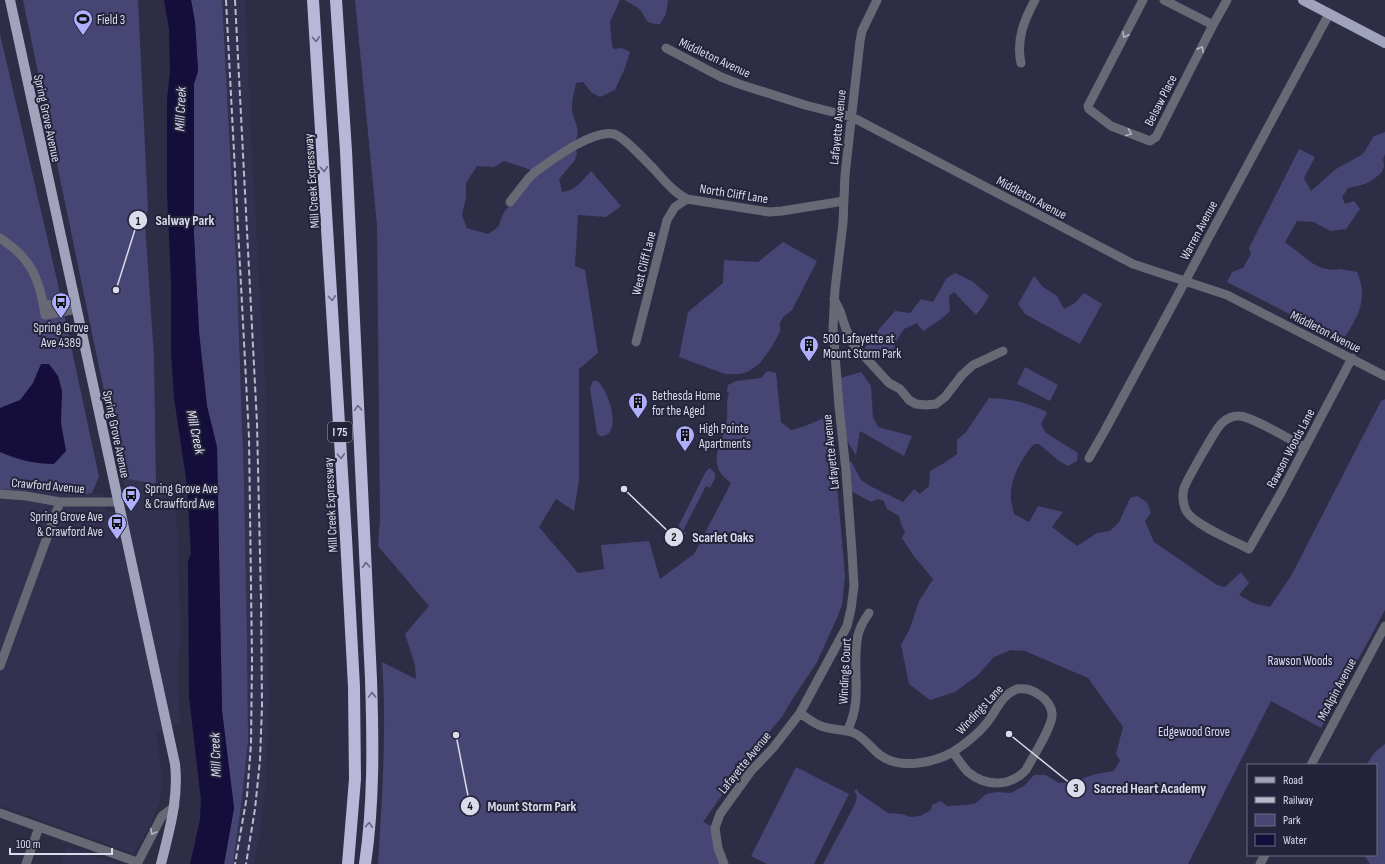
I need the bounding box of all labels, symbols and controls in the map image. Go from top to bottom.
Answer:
sports icon: Field 3 [72,8,94,36]
place label: Field 3 [97,12,125,28]
one-way arrow [1122,30,1130,38]
street label: Middleton Avenue [676,34,753,81]
one-way arrow [311,36,320,42]
one-way arrow [1196,45,1204,53]
street label: Belsaw Place [1141,72,1181,129]
street label: Spring Grove Avenue [30,73,64,164]
water label: Mill Creek [171,86,190,132]
street label: Lafayette Avenue [826,89,850,165]
one-way arrow [1125,129,1132,137]
street label: Mill Creek Expressway [301,133,323,229]
one-way arrow [319,166,328,172]
street label: Middleton Avenue [994,173,1069,223]
street label: North Cliff Lane [698,181,769,207]
street label: Warren Avenue [1177,198,1221,263]
callout: Salway Park [128,207,223,233]
text: Salway Park [156,212,215,229]
text: 1 [136,214,141,229]
street label: West Cliff Lane [628,229,660,297]
bus stop icon: Spring Grove Ave 4389 [50,291,72,319]
one-way arrow [327,295,336,301]
street label: Middleton Avenue [1287,307,1364,357]
place label: Spring Grove Ave 4389 [33,320,89,351]
place label: 500 Lafayette at Mount Storm Park [823,331,901,362]
building icon: 500 Lafayette at Mount Storm Park [798,334,820,362]
place label: Bethesda Home for the Aged [652,388,720,419]
street label: Spring Grove Avenue [99,389,133,480]
building icon: Bethesda Home for the Aged [627,391,649,419]
one-way arrow [354,405,363,411]
street label: Rawson Woods Lane [1263,406,1319,491]
water label: Mill Creek [183,409,209,456]
street label: Lafayette Avenue [819,414,843,490]
place label: High Pointe Apartments [698,421,751,452]
road number: I 75 [328,422,352,442]
building icon: High Pointe Apartments [674,424,696,452]
one-way arrow [337,453,346,459]
street label: Mill Creek Expressway [321,457,341,553]
street label: Crawford Avenue [11,475,85,497]
place label: Spring Grove Ave & Crawfford Ave [145,481,218,512]
bus stop icon: Spring Grove Ave & Crawfford Ave [120,484,142,512]
place label: Spring Grove Ave & Crawford Ave [30,509,103,540]
bus stop icon: Spring Grove Ave & Crawford Ave [106,512,128,540]
callout: Scarlet Oaks [664,524,762,550]
text: Scarlet Oaks [692,529,754,546]
text: 2 [671,530,677,545]
one-way arrow [362,562,370,568]
street label: Windings Court [835,637,855,705]
park label: Rawson Woods [1268,653,1333,669]
street label: McAlpin Avenue [1314,656,1360,723]
street label: Windings Lane [953,681,1007,738]
one-way arrow [368,692,376,698]
park label: Edgewood Grove [1158,724,1230,740]
street label: Lafayette Avenue [715,728,775,797]
water label: Mill Creek [206,732,225,778]
legend [1247,764,1377,856]
text: Road [1283,773,1303,788]
callout: Sacred Heart Academy [1066,775,1214,801]
text: Sacred Heart Academy [1094,780,1206,797]
text: 3 [1073,781,1079,796]
callout: Mount Storm Park [460,793,585,819]
text: Railway [1283,793,1314,808]
text: Mount Storm Park [487,798,577,815]
text: 4 [467,799,473,814]
text: Park [1283,813,1301,828]
one-way arrow [364,822,373,828]
one-way arrow [151,828,158,836]
scale bar [10,830,112,856]
text: Water [1283,833,1307,848]
text: 100 m [16,837,41,852]

